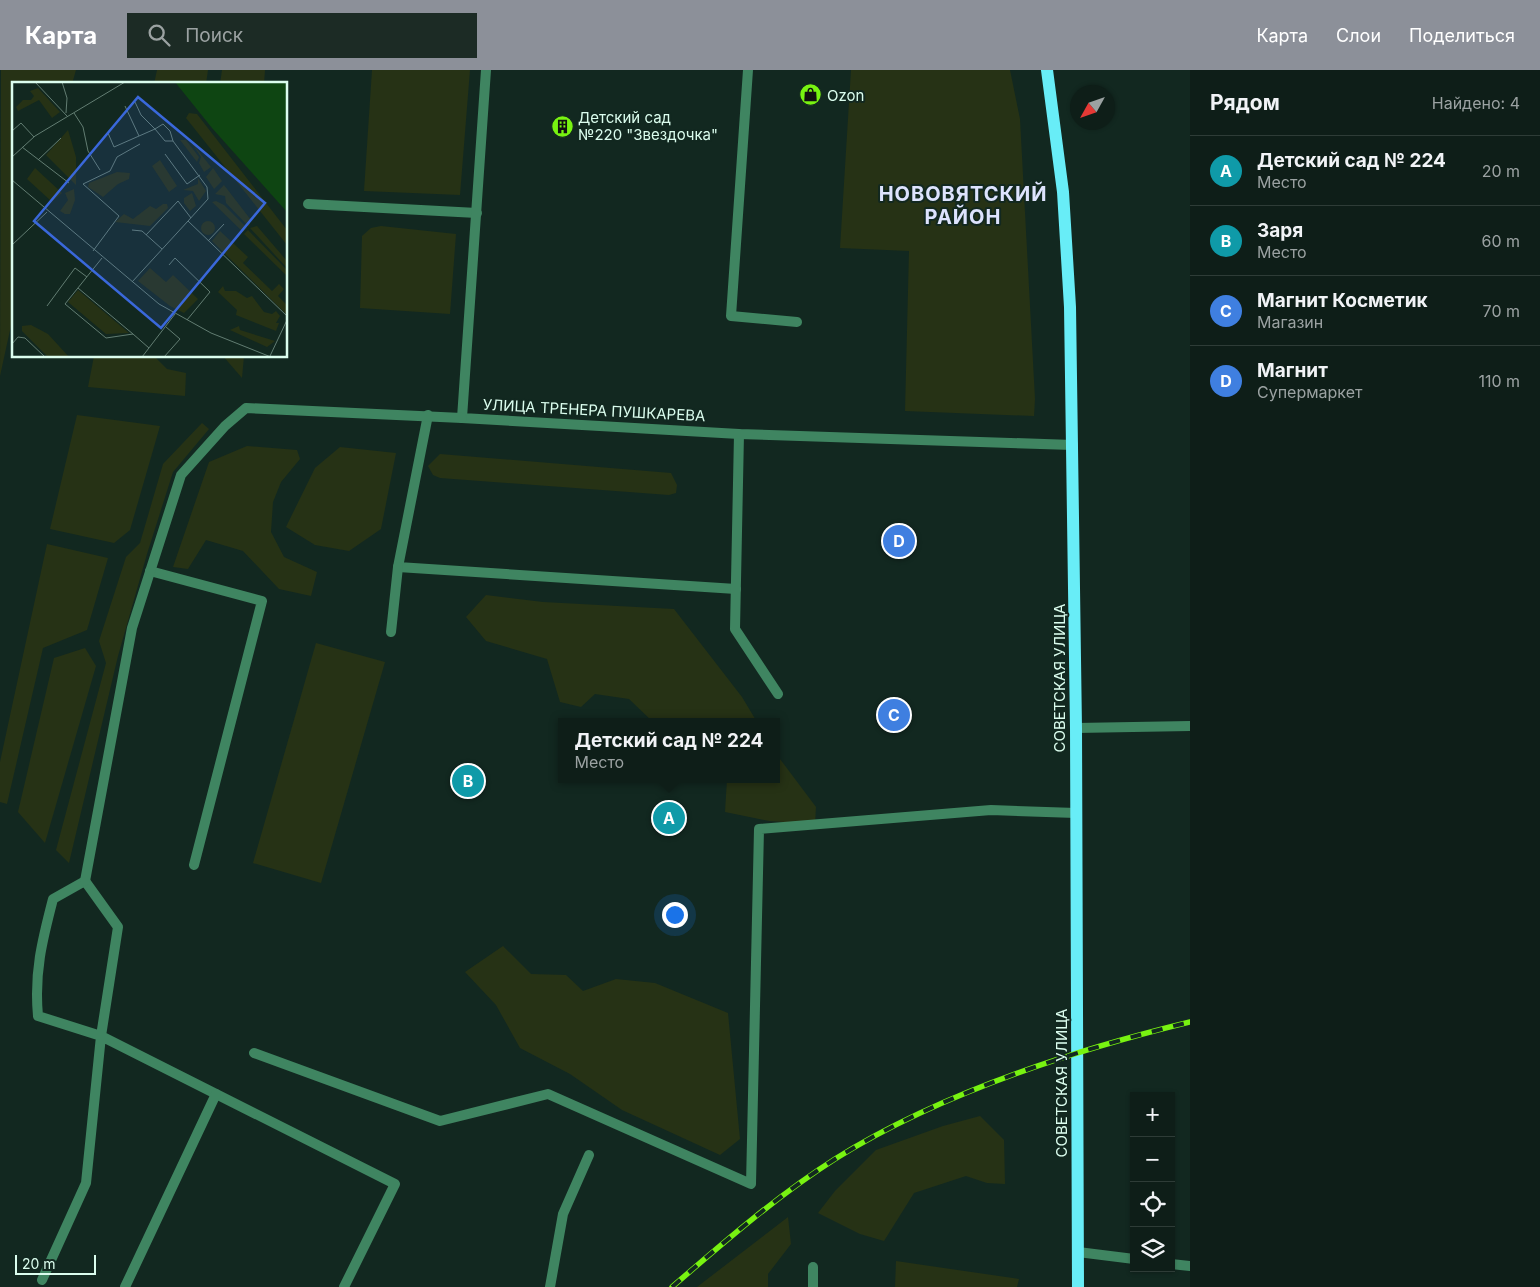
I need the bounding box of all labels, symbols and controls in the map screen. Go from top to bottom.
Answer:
search box [127,13,477,58]
text: Карта [25,21,97,50]
icon: search [145,21,173,49]
text: Поиск [185,24,243,47]
text: Карта [1256,25,1308,46]
text: Слои [1336,25,1381,46]
text: Поделиться [1409,25,1515,46]
inset map [12,82,288,358]
shop icon: Ozon [799,83,823,107]
north arrow [1070,85,1115,130]
place label: Ozon [827,86,864,105]
text: Рядом [1210,90,1280,115]
text: Найдено: 4 [1432,93,1520,113]
place label: Детский сад №220 "Звездочка" [578,108,718,144]
building icon: Детский сад №220 "Звездочка" [550,114,574,138]
text: Детский сад № 224 [1257,149,1446,172]
text: A [1220,161,1232,181]
text: 20 m [1482,161,1520,181]
text: Место [1257,172,1307,192]
district label: НОВОВЯТСКИЙ РАЙОН [879,181,1047,229]
text: Заря [1257,219,1303,242]
text: B [1221,231,1231,251]
text: 60 m [1481,231,1520,251]
text: Место [1257,242,1307,262]
text: Магнит Косметик [1257,289,1428,312]
text: C [1220,301,1232,321]
text: 70 m [1483,301,1520,321]
text: Магазин [1257,312,1323,332]
text: Магнит [1257,359,1328,382]
text: D [1220,371,1232,391]
text: 110 m [1478,371,1520,391]
text: Супермаркет [1257,382,1362,402]
street label: УЛИЦА ТРЕНЕРА ПУШКАРЕВА [482,395,706,425]
pin: D [883,522,915,560]
street label: СОВЕТСКАЯ УЛИЦА [1050,604,1069,752]
pin: C [878,696,910,734]
popup [558,718,780,783]
text: Детский сад № 224 [575,729,763,752]
text: Место [575,752,624,772]
pin: B [452,762,484,800]
pin: A [653,799,685,837]
your location [662,902,688,928]
street label: СОВЕТСКАЯ УЛИЦА [1052,1009,1071,1157]
map controls [1130,1092,1175,1272]
button: + [1130,1092,1175,1137]
button: − [1130,1137,1175,1182]
button: locate [1130,1182,1175,1227]
button: layers [1130,1227,1175,1272]
scale bar [15,1252,96,1275]
text: 20 m [22,1255,56,1272]

